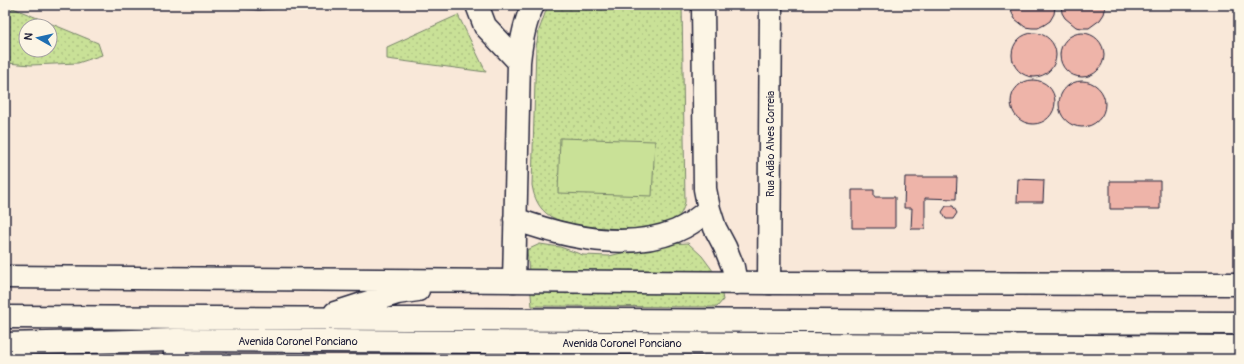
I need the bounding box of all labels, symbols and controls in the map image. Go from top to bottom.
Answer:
north arrow [18,18,58,58]
text: N [22,32,36,41]
street label: Rua Adão Alves Correia [764,91,777,197]
street label: Avenida Coronel Ponciano [238,335,358,348]
street label: Avenida Coronel Ponciano [562,337,682,350]

